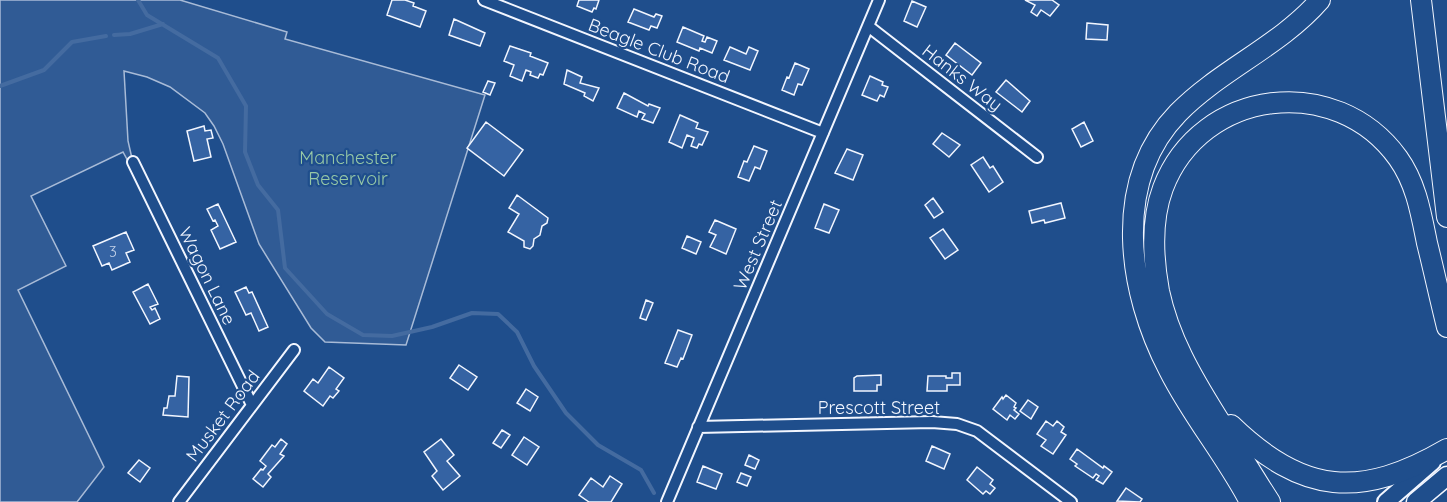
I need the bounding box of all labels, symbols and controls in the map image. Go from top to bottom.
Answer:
street label: Beagle Club Road [585,13,733,88]
street label: Hanks Way [918,39,1007,116]
park label: Manchester Reservoir [299,146,397,190]
street label: West Street [728,196,787,293]
street label: Wagon Lane [174,223,241,329]
house number: 3 [109,242,117,261]
street label: Musket Road [181,365,264,466]
street label: Prescott Street [818,396,940,419]

